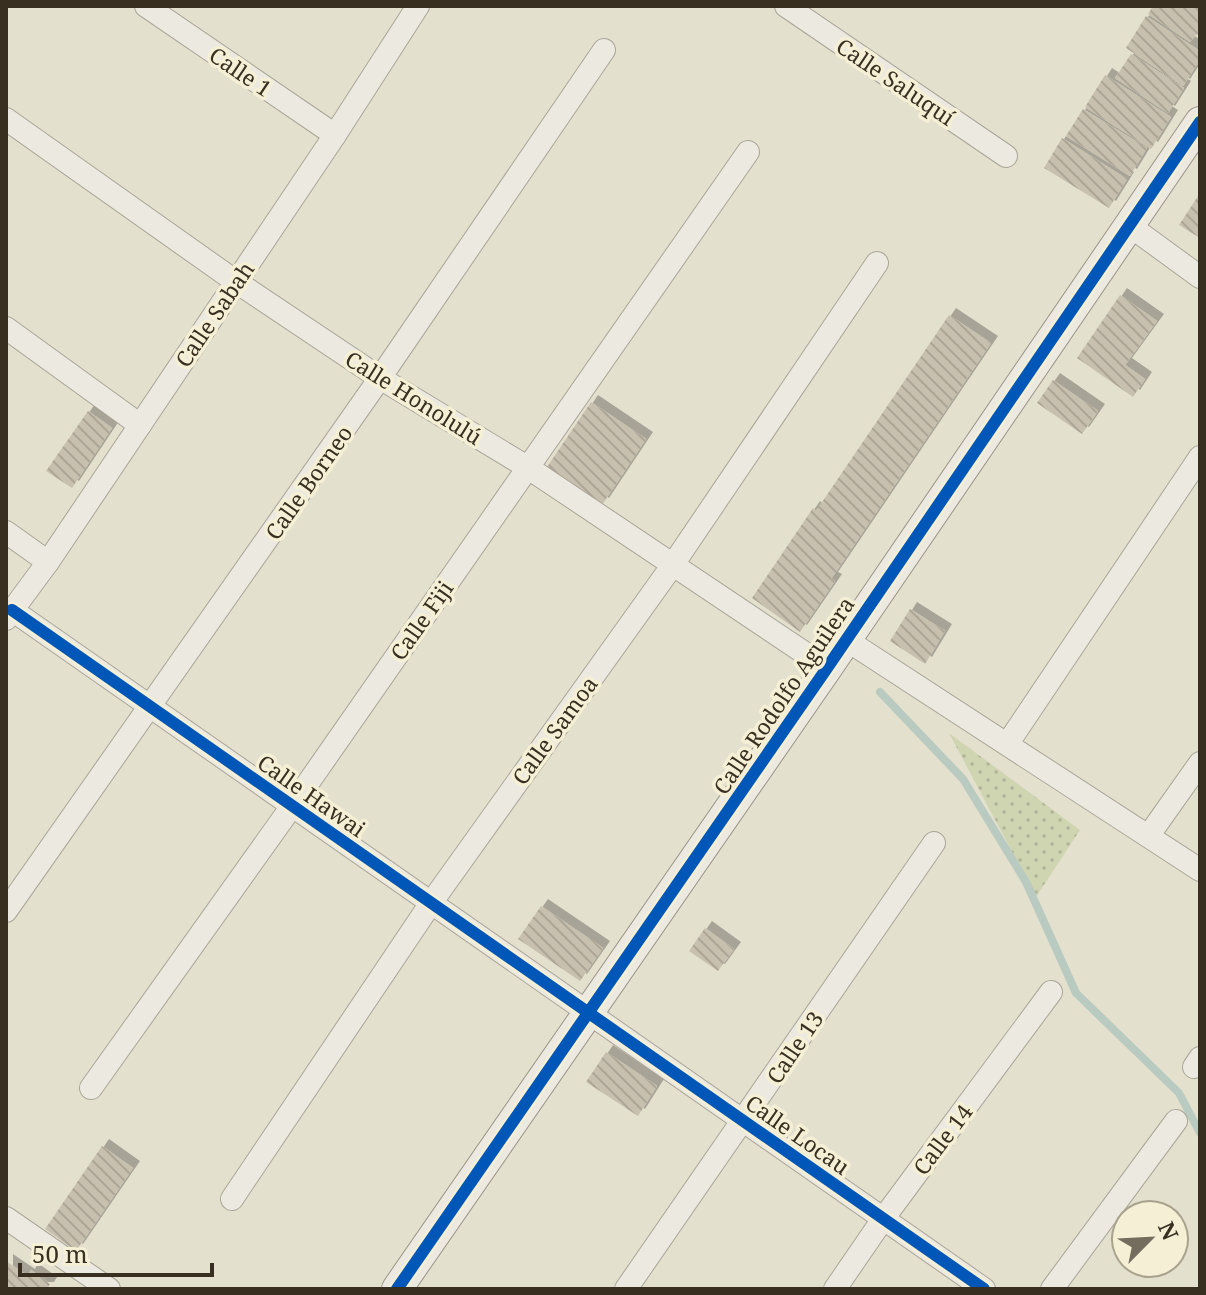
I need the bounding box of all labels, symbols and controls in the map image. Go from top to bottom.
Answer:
street label: Calle Saluquí [831,30,961,132]
street label: Calle 1 [204,39,278,103]
street label: Calle Sabah [168,255,260,373]
street label: Calle Honolulú [340,343,488,451]
street label: Calle Borneo [258,419,358,545]
street label: Calle Fiji [383,574,459,666]
street label: Calle Rodolfo Aguilera [706,590,860,800]
street label: Calle Samoa [504,670,604,790]
street label: Calle Hawai [252,747,372,843]
street label: Calle 13 [759,1005,829,1089]
street label: Calle Locau [740,1087,856,1181]
street label: Calle 14 [905,1097,979,1181]
north arrow [1110,1199,1190,1279]
text: N [1152,1216,1186,1244]
scale bar [20,1227,212,1277]
text: 50 m [32,1237,88,1270]

